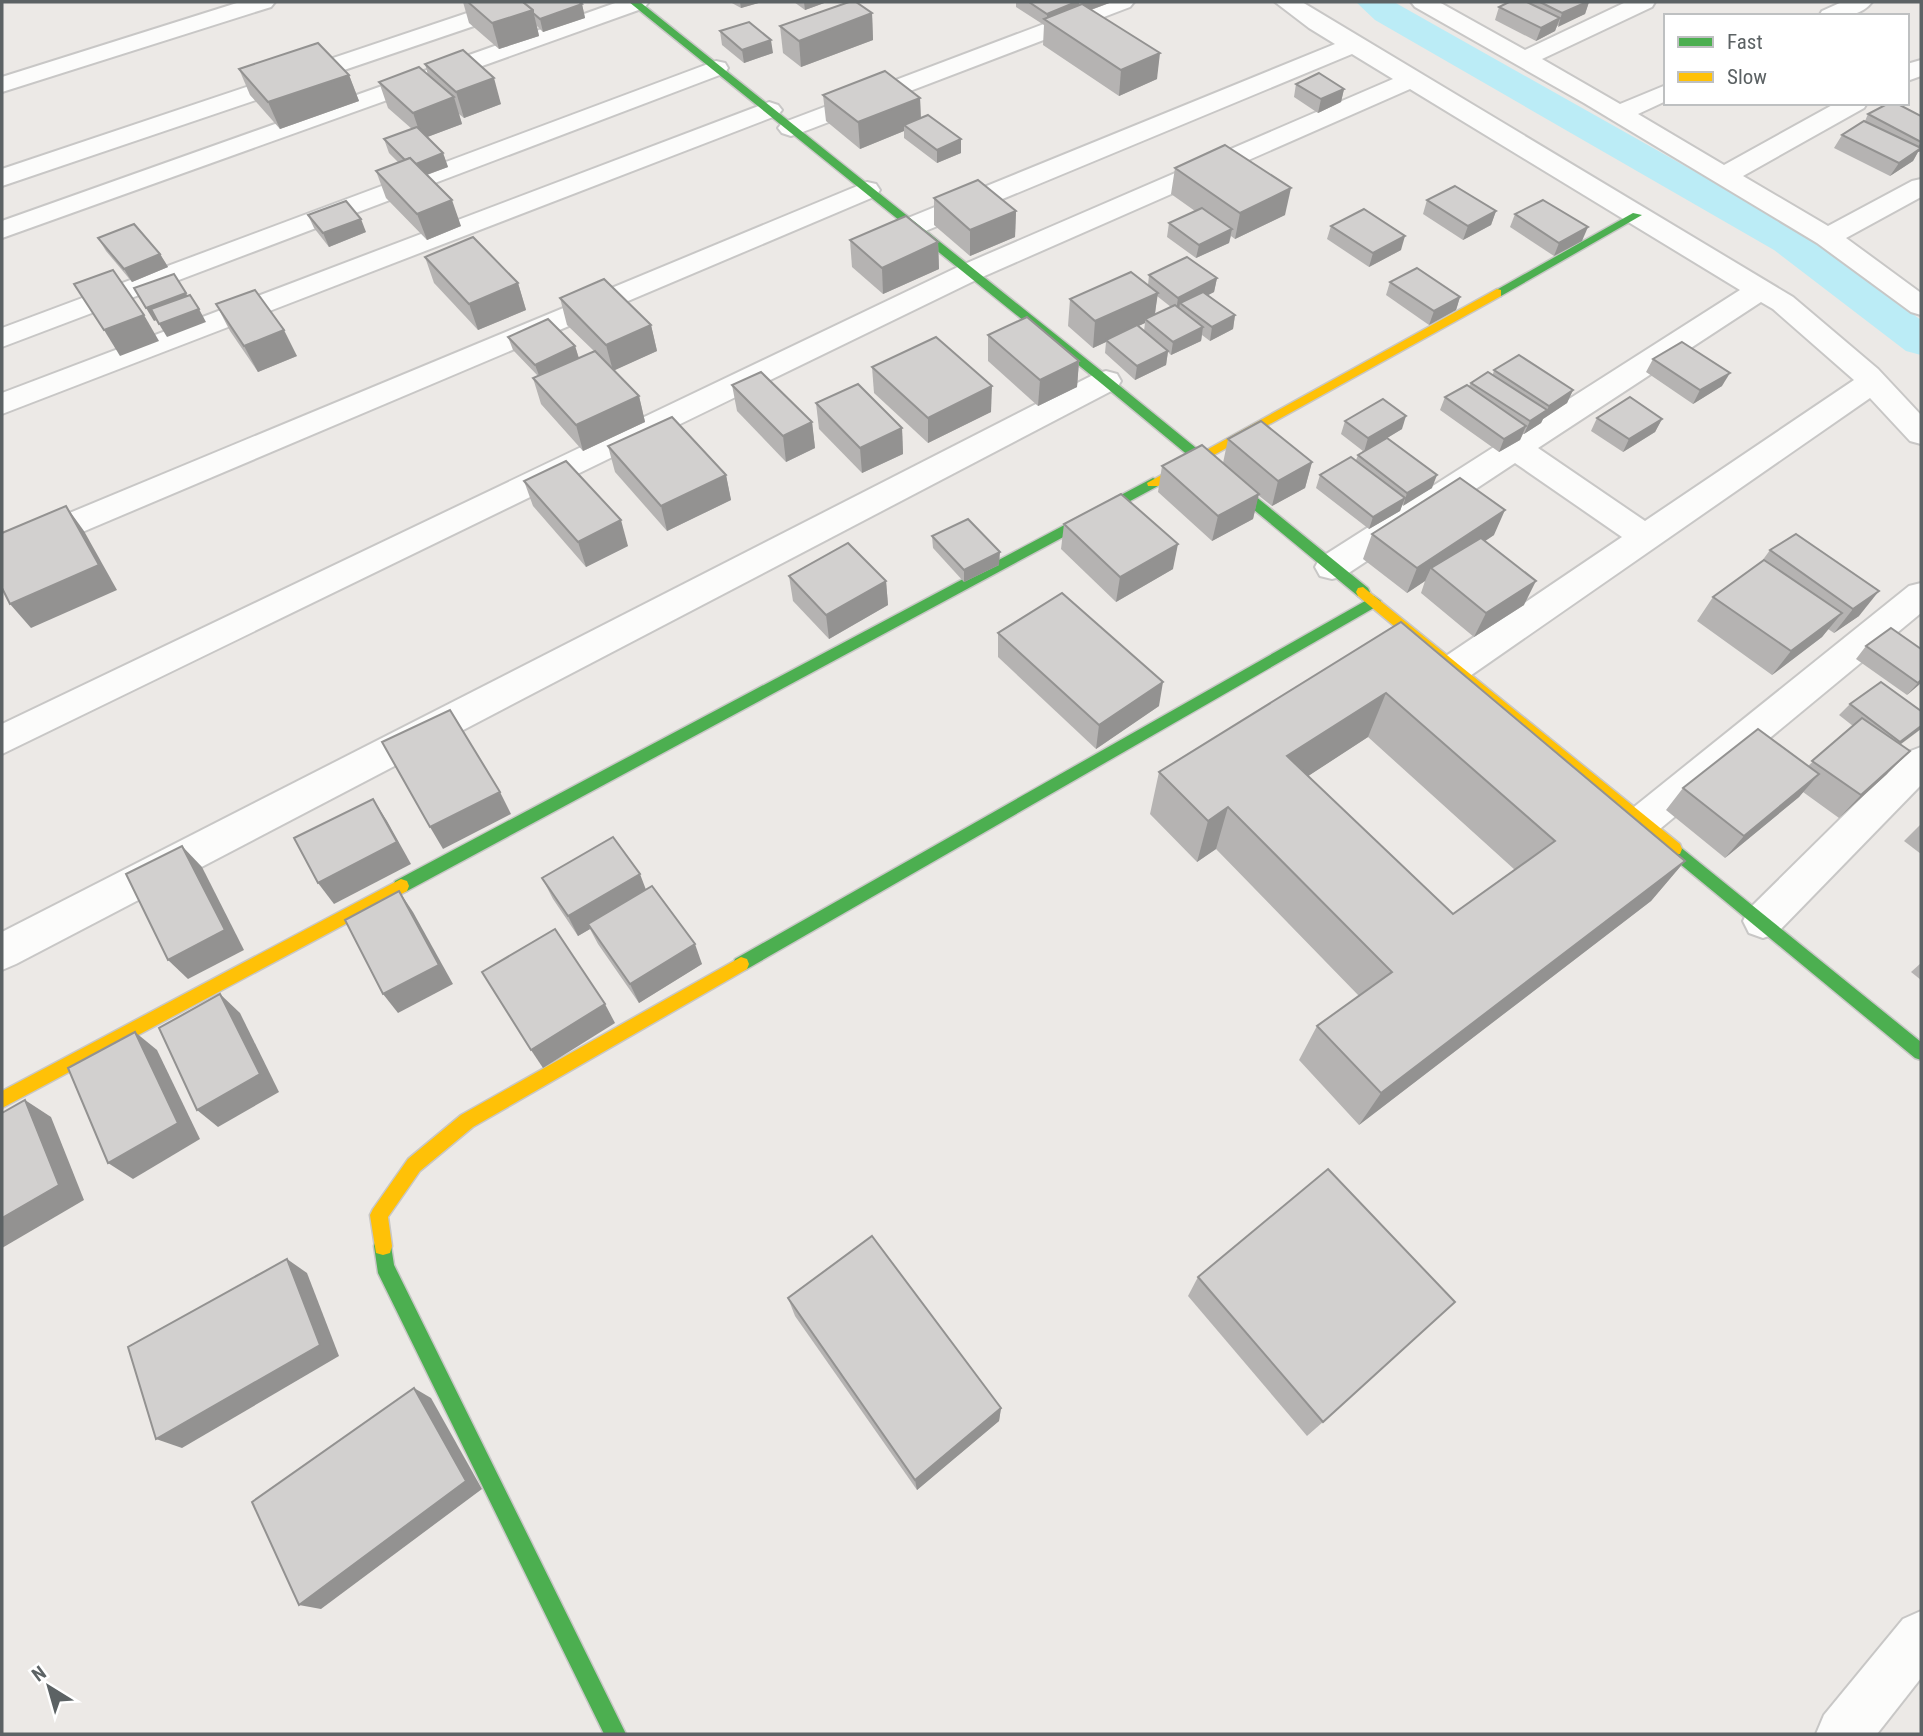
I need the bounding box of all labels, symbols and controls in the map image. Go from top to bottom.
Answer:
legend [1664,14,1909,105]
text: Fast [1727,30,1763,54]
text: Slow [1727,65,1767,89]
north arrow [14,1652,84,1722]
text: N [28,1661,51,1687]

